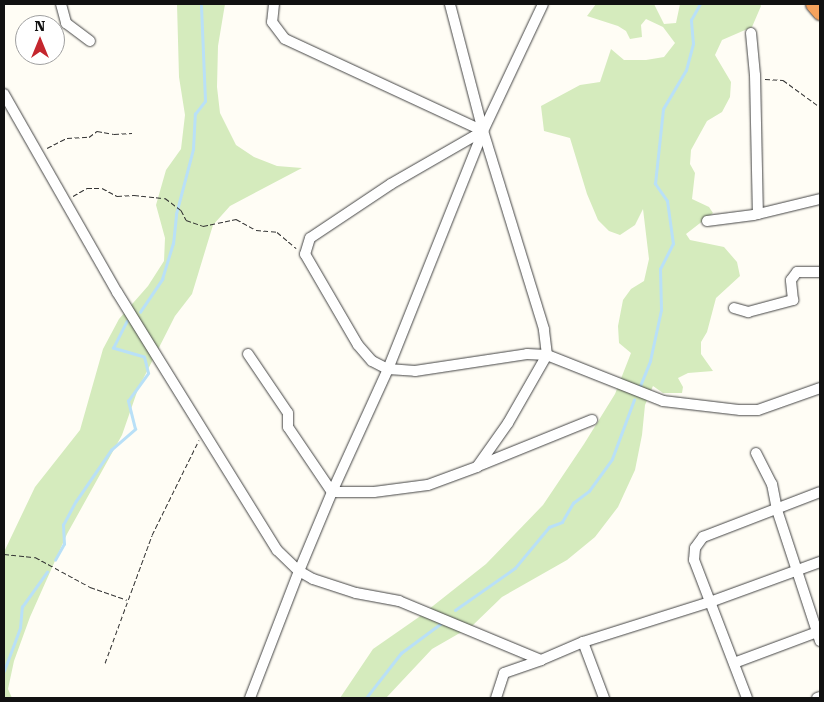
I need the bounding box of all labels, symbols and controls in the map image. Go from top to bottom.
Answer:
north arrow [15,15,65,65]
text: N [35,18,45,34]

